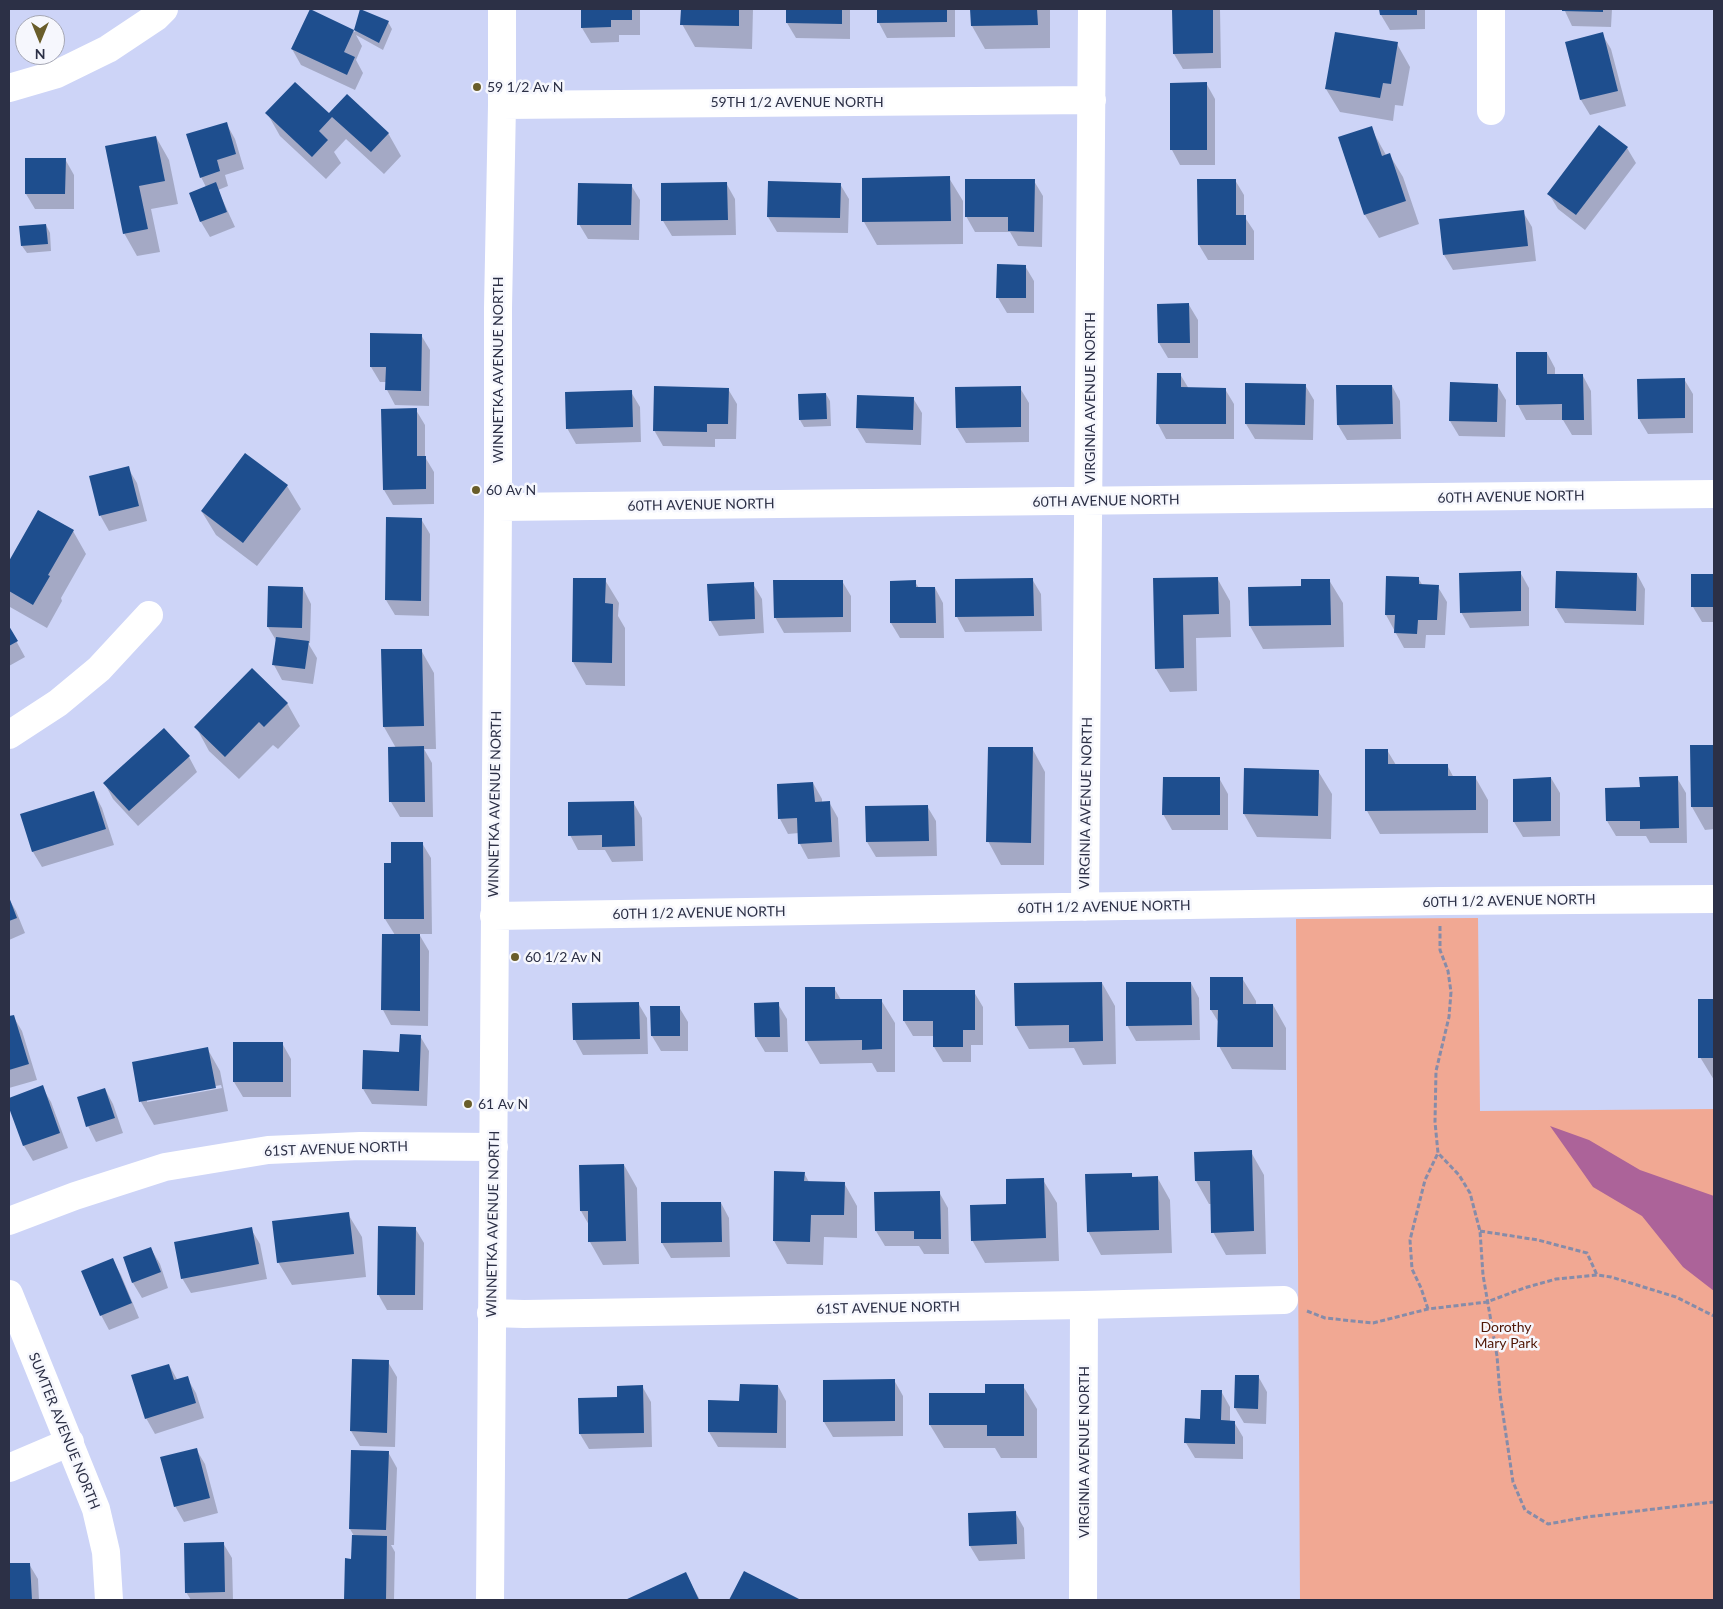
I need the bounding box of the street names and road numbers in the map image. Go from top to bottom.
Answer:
street label: 59TH 1/2 AVENUE NORTH [710,94,884,110]
street label: WINNETKA AVENUE NORTH [490,277,506,463]
street label: VIRGINIA AVENUE NORTH [1082,312,1098,484]
street label: 60TH AVENUE NORTH [1437,487,1585,507]
street label: 60TH AVENUE NORTH [1032,491,1180,511]
street label: 60TH AVENUE NORTH [627,495,775,515]
street label: WINNETKA AVENUE NORTH [485,711,505,897]
street label: VIRGINIA AVENUE NORTH [1076,717,1096,889]
street label: 60TH 1/2 AVENUE NORTH [1422,891,1596,911]
street label: 60TH 1/2 AVENUE NORTH [1017,897,1191,917]
street label: 60TH 1/2 AVENUE NORTH [612,903,786,923]
street label: WINNETKA AVENUE NORTH [483,1131,503,1317]
street label: 61ST AVENUE NORTH [264,1138,408,1160]
street label: 61ST AVENUE NORTH [816,1298,960,1318]
street label: SUMTER AVENUE NORTH [25,1350,103,1512]
street label: VIRGINIA AVENUE NORTH [1076,1366,1092,1538]

